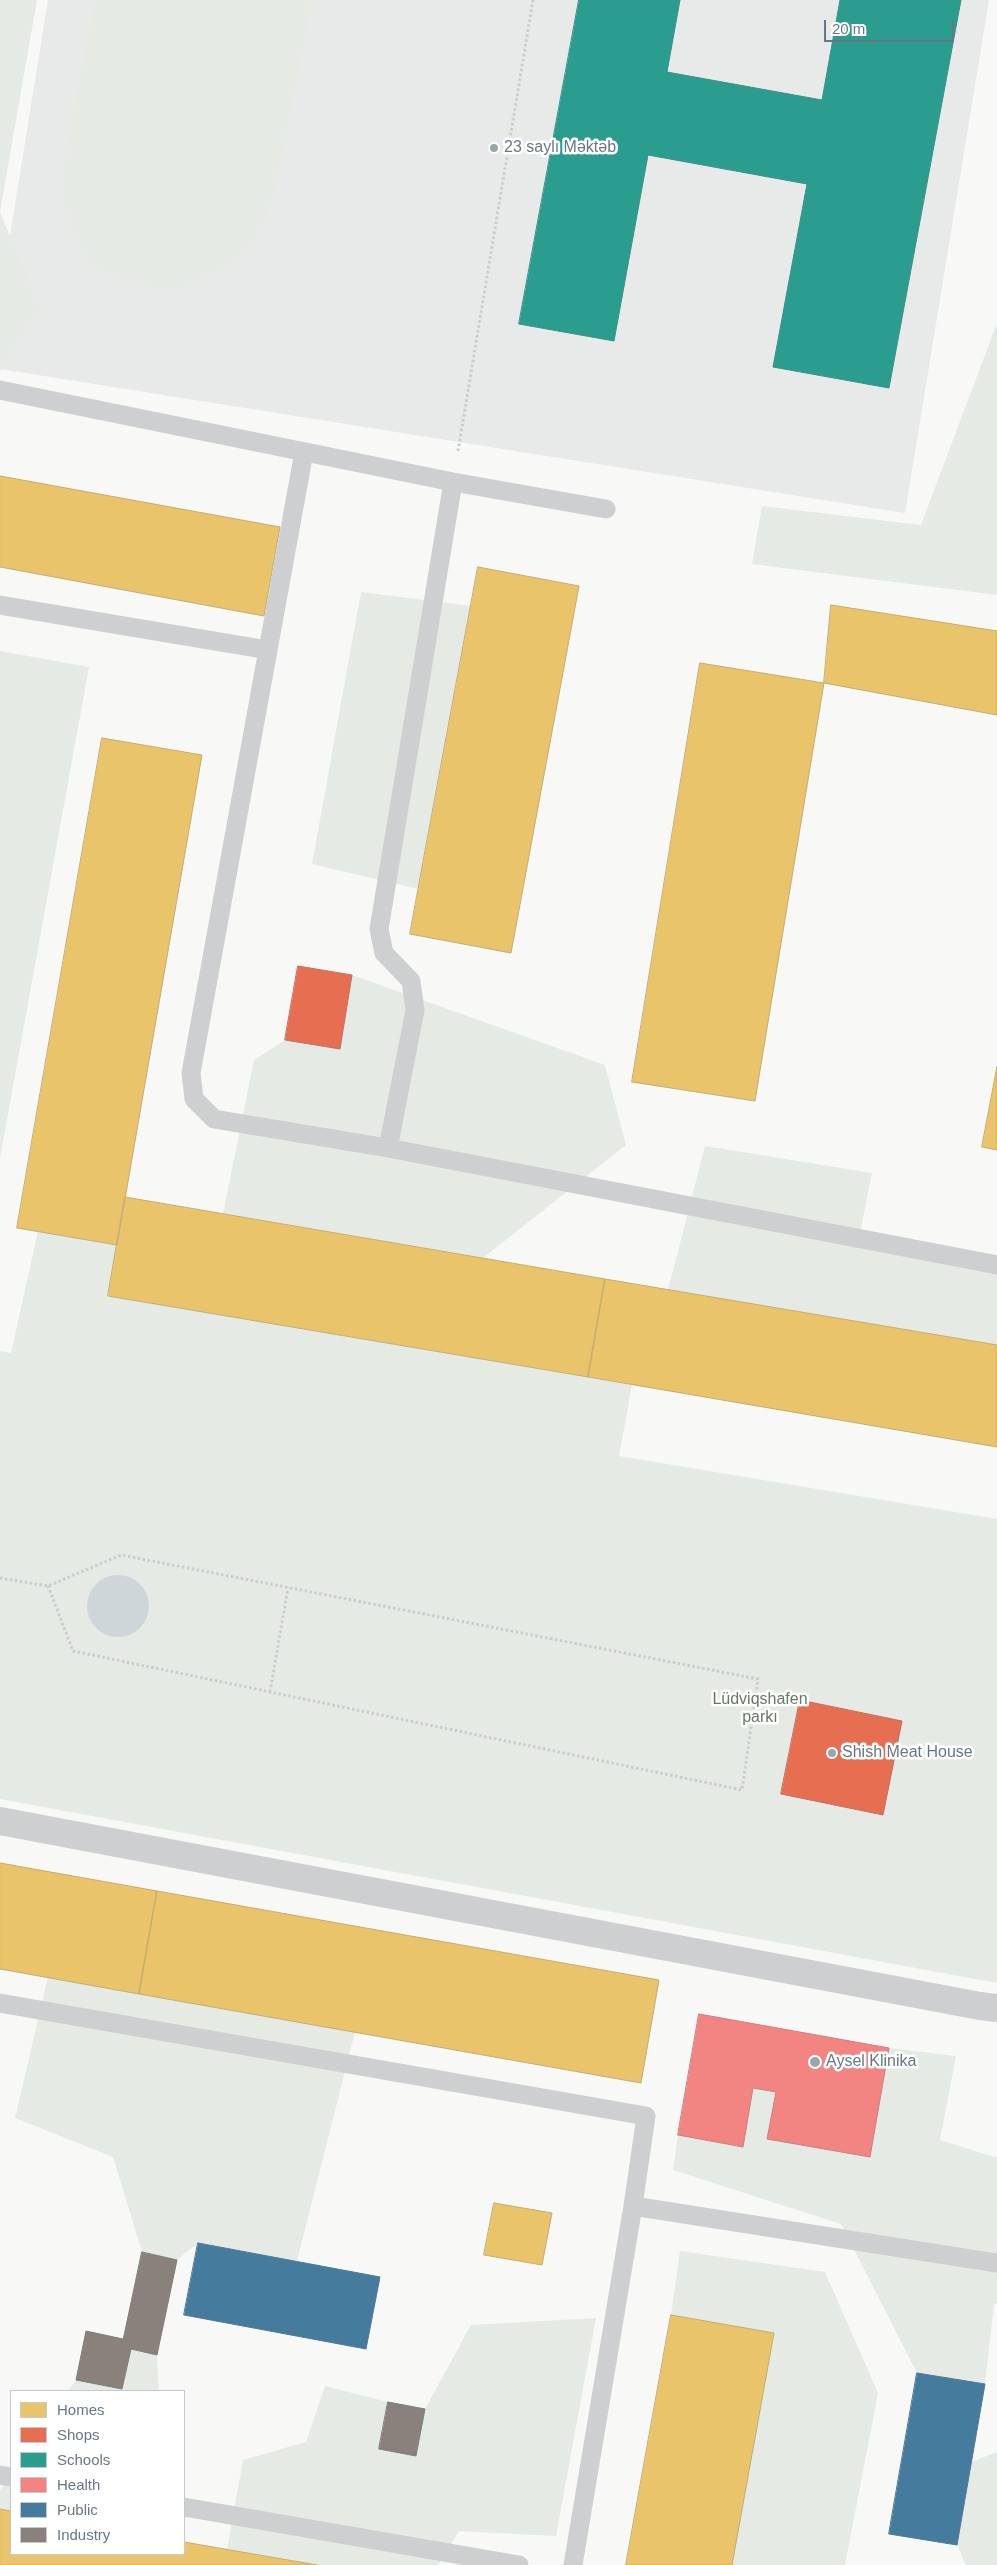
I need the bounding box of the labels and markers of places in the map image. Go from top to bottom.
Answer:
place label: 23 saylı Məktəb [504,138,616,158]
marker: 23 saylı Məktəb [488,142,500,154]
place label: Shish Meat House [842,1743,973,1763]
marker: Shish Meat House [826,1747,838,1759]
place label: Aysel Klinika [826,2052,916,2072]
marker: Aysel Klinika [808,2055,822,2069]

